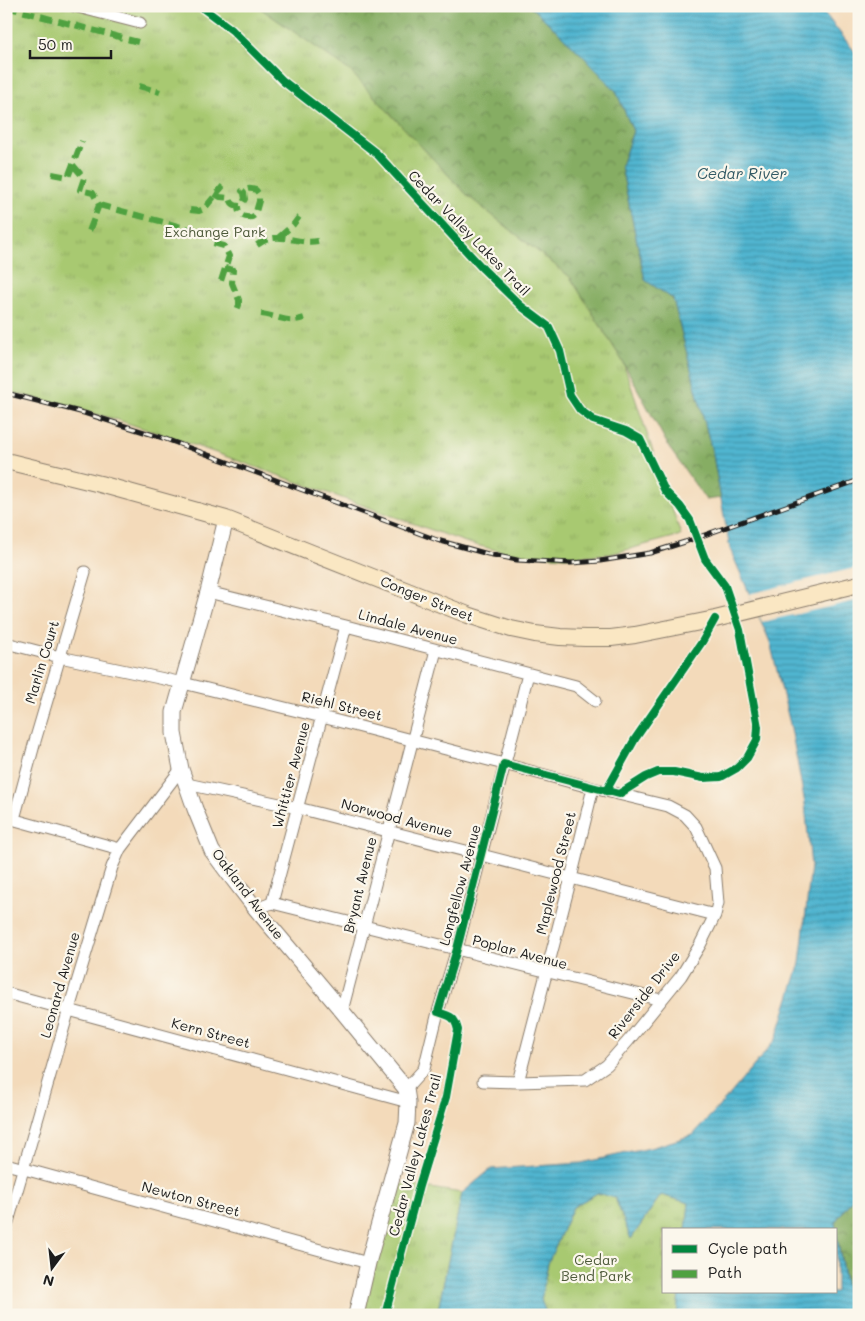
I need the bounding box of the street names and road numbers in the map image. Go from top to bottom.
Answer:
street label: Cedar Valley Lakes Trail [404,166,534,300]
street label: Conger Street [378,571,477,626]
street label: Lindale Avenue [356,604,460,649]
street label: Marlin Court [20,618,63,706]
street label: Riehl Street [300,686,384,725]
street label: Whittier Avenue [267,719,314,830]
street label: Norwood Avenue [339,793,455,842]
street label: Maplewood Street [531,809,580,936]
street label: Longfellow Avenue [434,822,485,948]
street label: Bryant Avenue [338,835,381,935]
street label: Oakland Avenue [208,844,289,943]
street label: Leonard Avenue [35,930,84,1040]
street label: Poplar Avenue [470,930,570,973]
street label: Riverside Drive [603,947,684,1042]
street label: Kern Street [170,1013,253,1052]
street label: Cedar Valley Lakes Trail [384,1071,445,1238]
street label: Newton Street [140,1176,242,1221]

